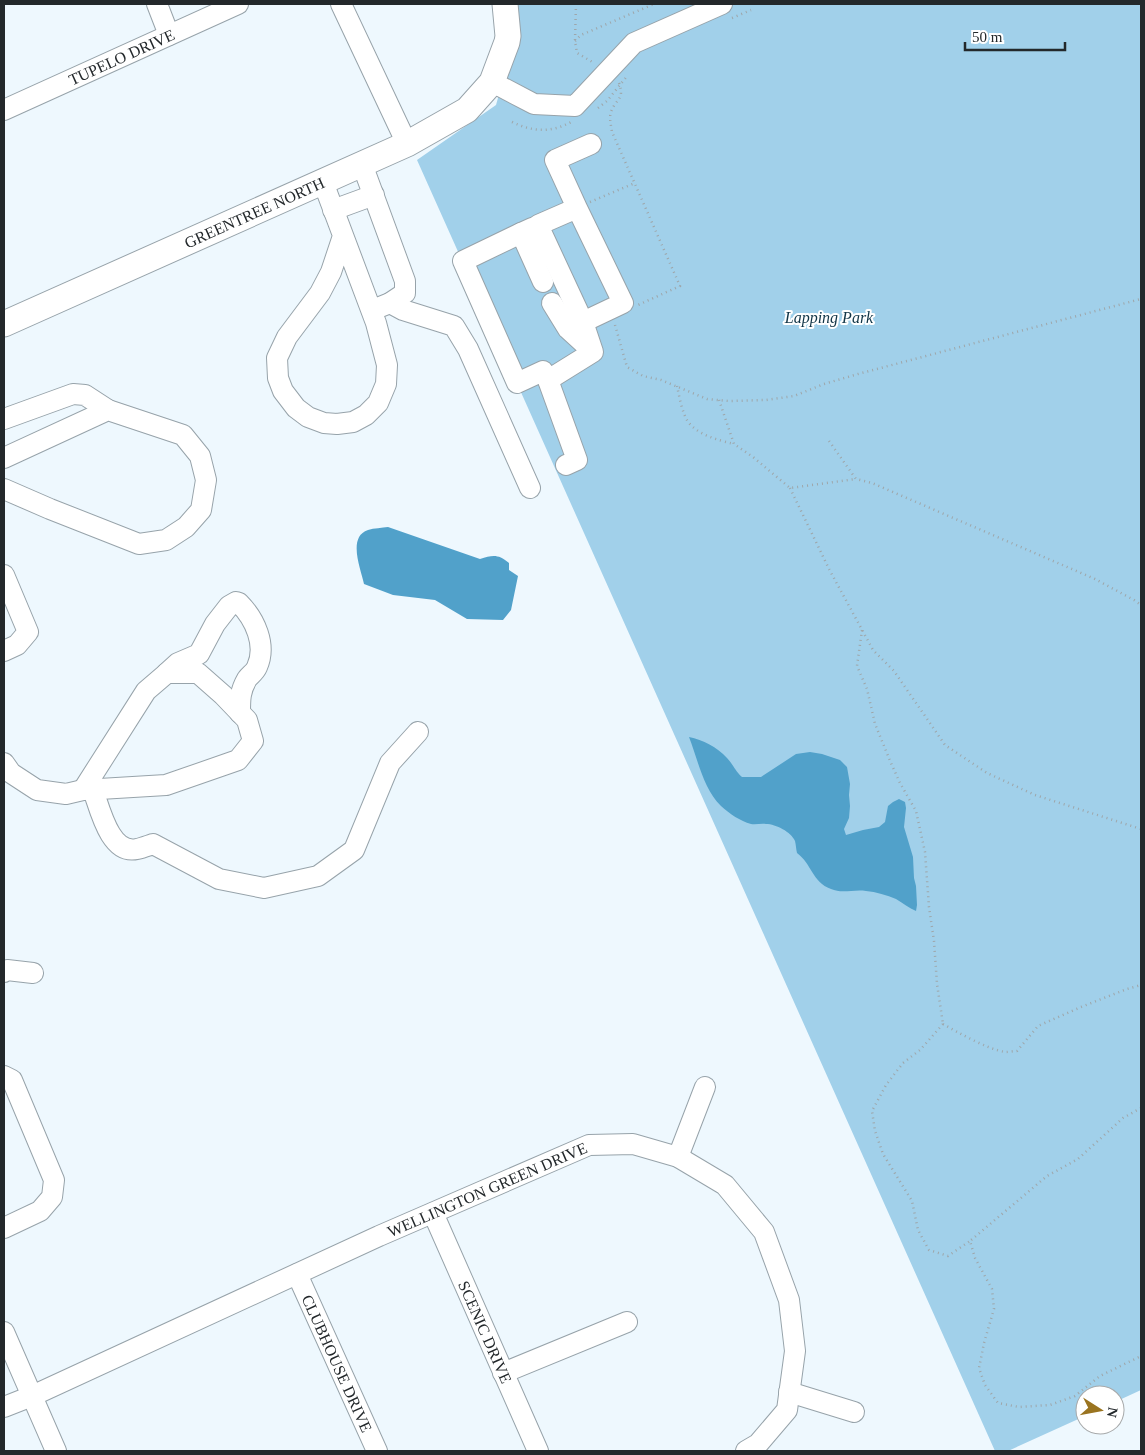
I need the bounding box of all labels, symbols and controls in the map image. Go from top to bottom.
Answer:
scale bar [965,20,1065,52]
street label: TUPELO DRIVE [66,25,177,88]
text: 50 m [972,29,1003,45]
street label: GREENTREE NORTH [182,173,327,251]
park label: Lapping Park [784,309,874,327]
street label: WELLINGTON GREEN DRIVE [385,1138,589,1240]
street label: SCENIC DRIVE [456,1278,515,1386]
street label: CLUBHOUSE DRIVE [299,1292,376,1435]
north arrow [1075,1385,1125,1435]
text: N [1104,1406,1121,1419]

